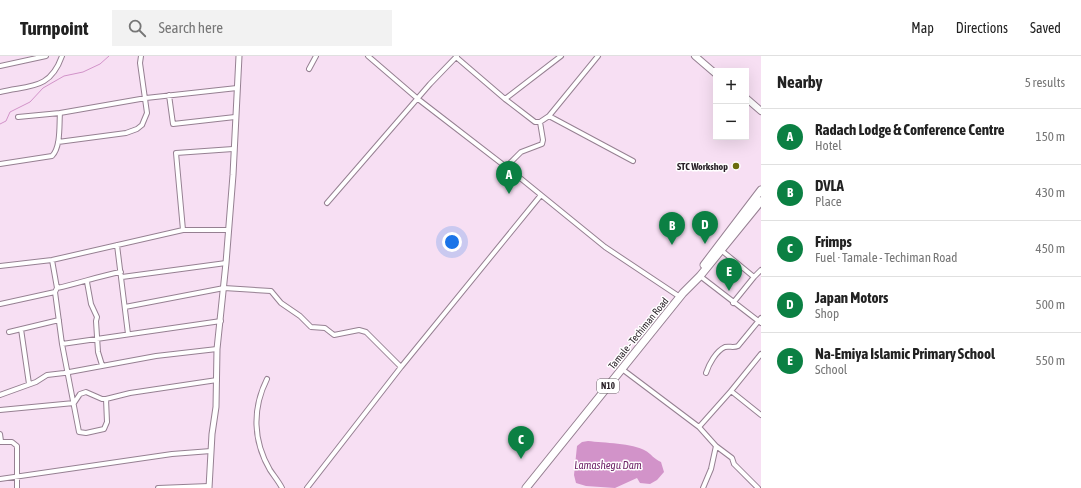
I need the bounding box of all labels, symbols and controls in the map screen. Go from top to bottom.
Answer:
search box [112,10,392,46]
text: Turnpoint [20,17,88,39]
icon: search [126,17,148,39]
text: Search here [158,19,223,36]
text: Map [911,20,934,36]
text: Directions [956,20,1008,36]
text: Saved [1030,20,1061,36]
map controls [713,68,749,140]
button: + [713,68,749,104]
text: Nearby [777,72,823,92]
text: 5 results [1025,75,1065,90]
button: − [713,104,749,140]
text: Radach Lodge & Conference Centre [815,121,1005,138]
text: A [787,129,793,144]
text: 150 m [1036,129,1065,144]
text: Hotel [815,138,842,153]
pin: A [496,161,522,194]
place label: STC Workshop [677,161,728,172]
marker: STC Workshop [731,161,741,171]
text: DVLA [815,177,844,194]
text: B [787,185,793,200]
text: 430 m [1036,185,1065,200]
text: Place [815,194,842,209]
pin: D [692,211,718,244]
pin: B [659,212,685,245]
your location [442,232,462,252]
text: Frimps [815,233,852,250]
text: C [787,241,793,256]
text: 450 m [1036,241,1065,256]
text: Fuel · Tamale - Techiman Road [815,250,958,265]
pin: E [716,258,742,291]
text: Japan Motors [815,289,888,306]
street label: Tamale - Techiman Road [606,295,671,371]
text: D [786,297,794,312]
text: 500 m [1036,297,1065,312]
text: Shop [815,306,839,321]
text: Na-Emiya Islamic Primary School [815,345,995,362]
text: E [787,353,793,368]
text: 550 m [1036,353,1065,368]
text: School [815,362,847,377]
road number: N10 [597,379,619,393]
pin: C [508,426,534,459]
water label: Lamashegu Dam [574,459,642,471]

